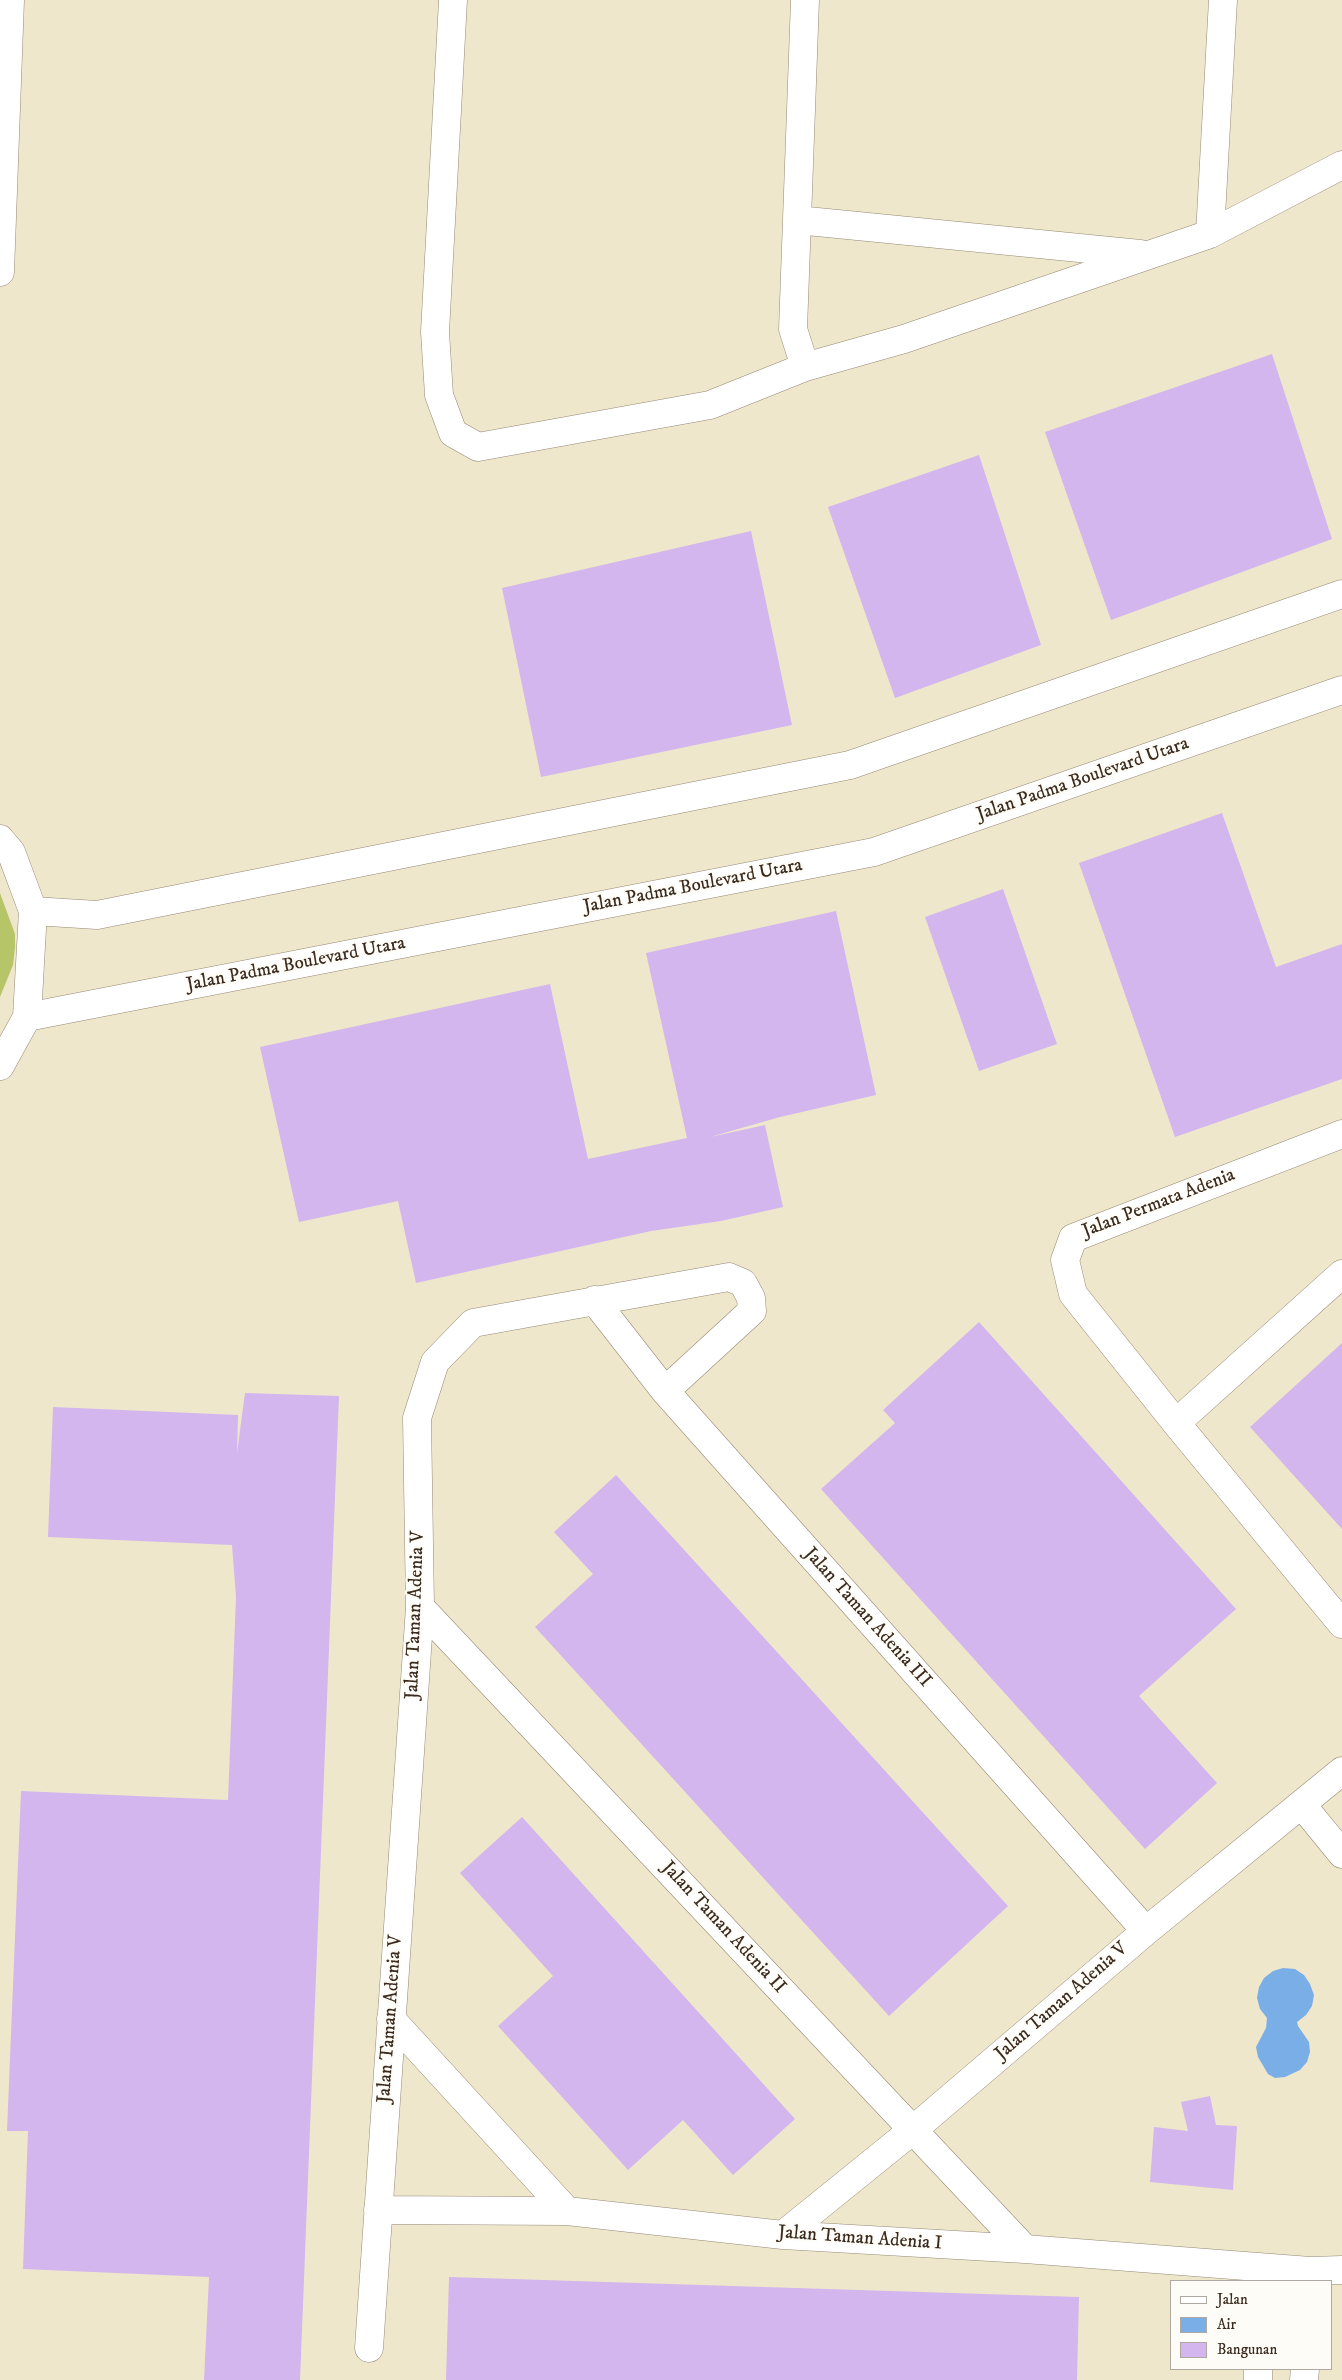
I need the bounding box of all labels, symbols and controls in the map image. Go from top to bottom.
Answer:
street label: Jalan Padma Boulevard Utara [974,733,1192,827]
street label: Jalan Padma Boulevard Utara [582,855,804,919]
street label: Jalan Padma Boulevard Utara [185,933,407,997]
street label: Jalan Permata Adenia [1079,1164,1239,1244]
street label: Jalan Taman Adenia V [402,1530,430,1700]
street label: Jalan Taman Adenia III [798,1543,936,1693]
street label: Jalan Taman Adenia II [656,1857,790,1999]
street label: Jalan Taman Adenia V [374,1934,408,2104]
street label: Jalan Taman Adenia V [991,1938,1133,2066]
street label: Jalan Taman Adenia I [777,2222,943,2256]
legend [1170,2280,1332,2370]
text: Jalan [1217,2290,1248,2309]
text: Air [1217,2315,1236,2334]
text: Bangunan [1217,2340,1277,2359]

